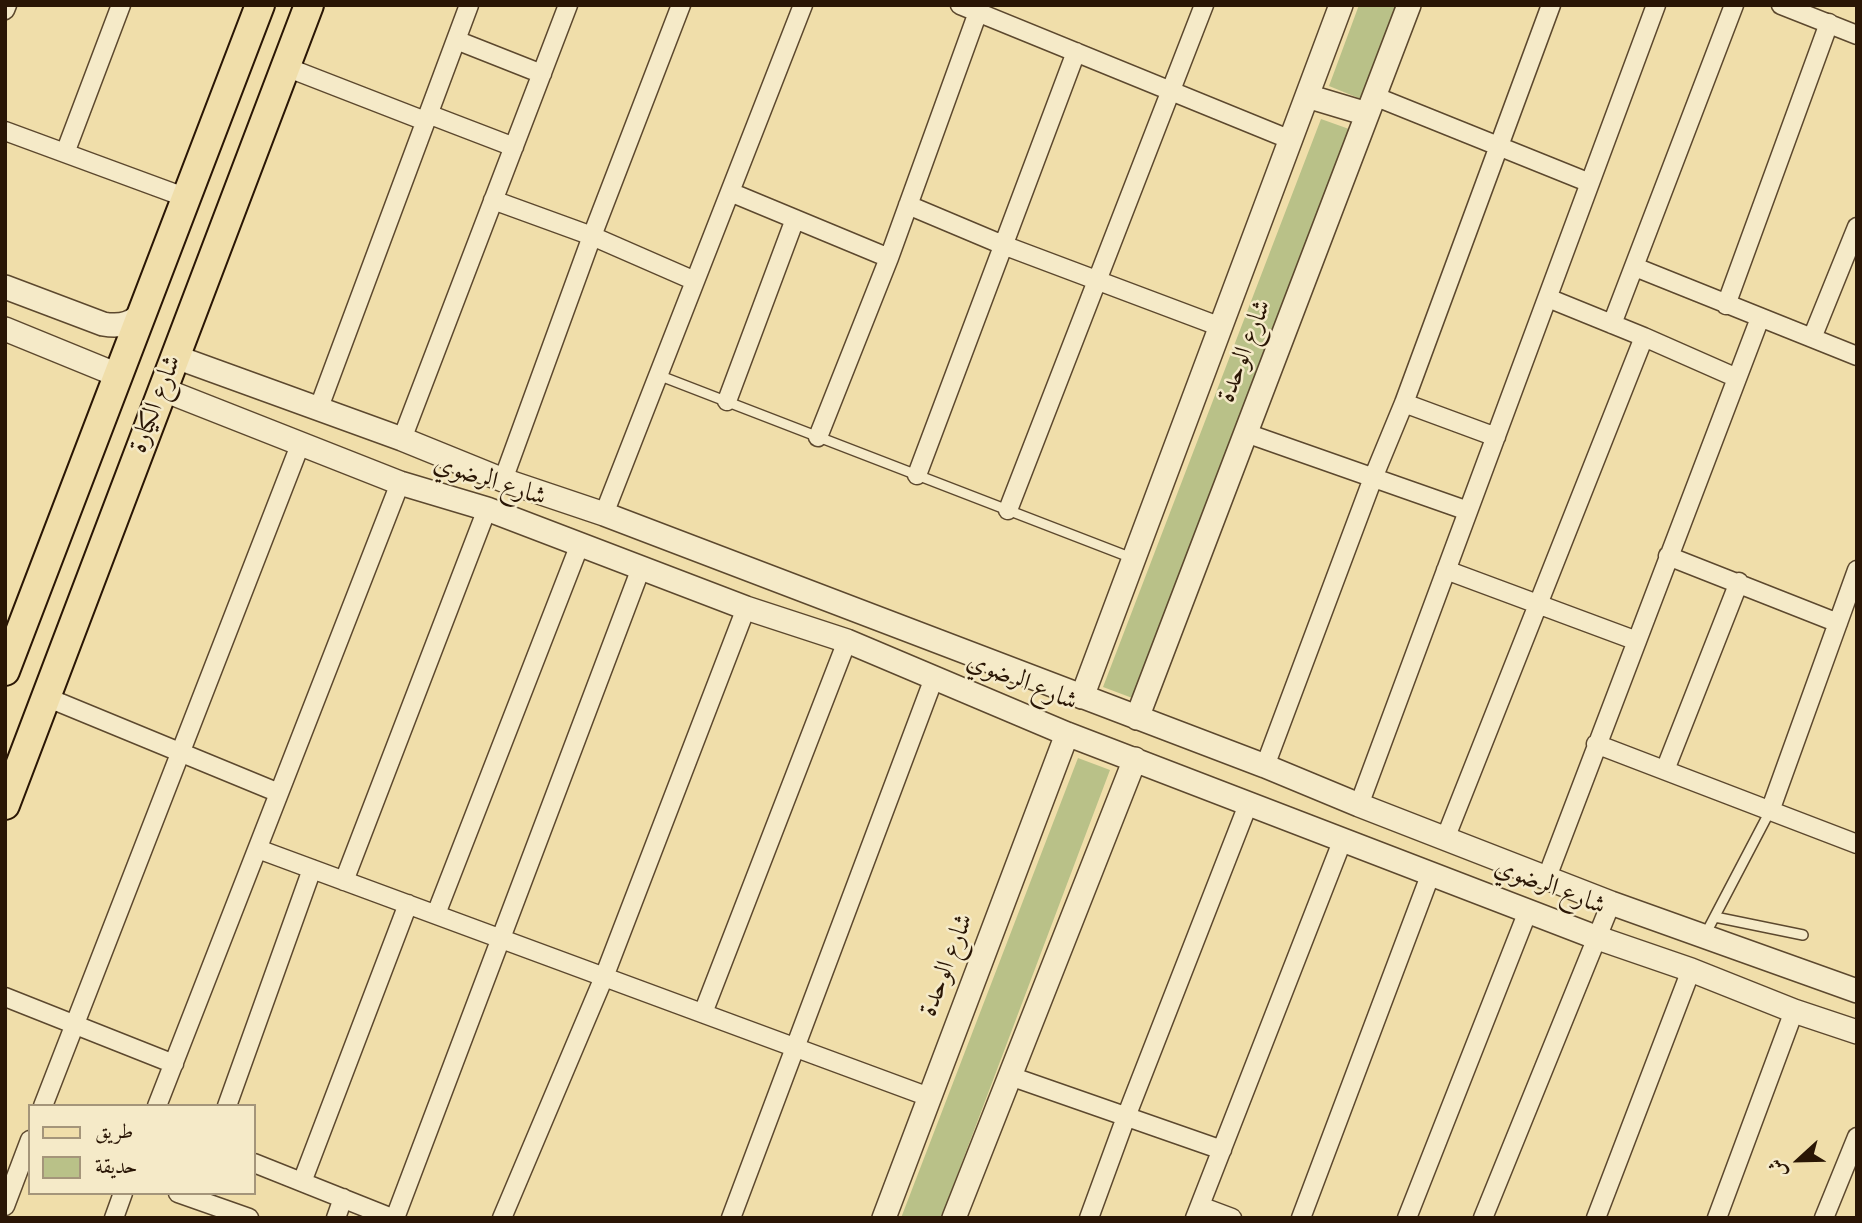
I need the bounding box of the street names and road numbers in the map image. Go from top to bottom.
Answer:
street label: شارع الوحدة [1213,296,1281,408]
street label: شارع الكيارة [125,352,191,458]
street label: شارع الرضوي [429,450,549,516]
street label: شارع الرضوي [961,648,1081,720]
street label: شارع الرضوي [1489,854,1609,924]
street label: شارع الوحدة [915,910,983,1022]

